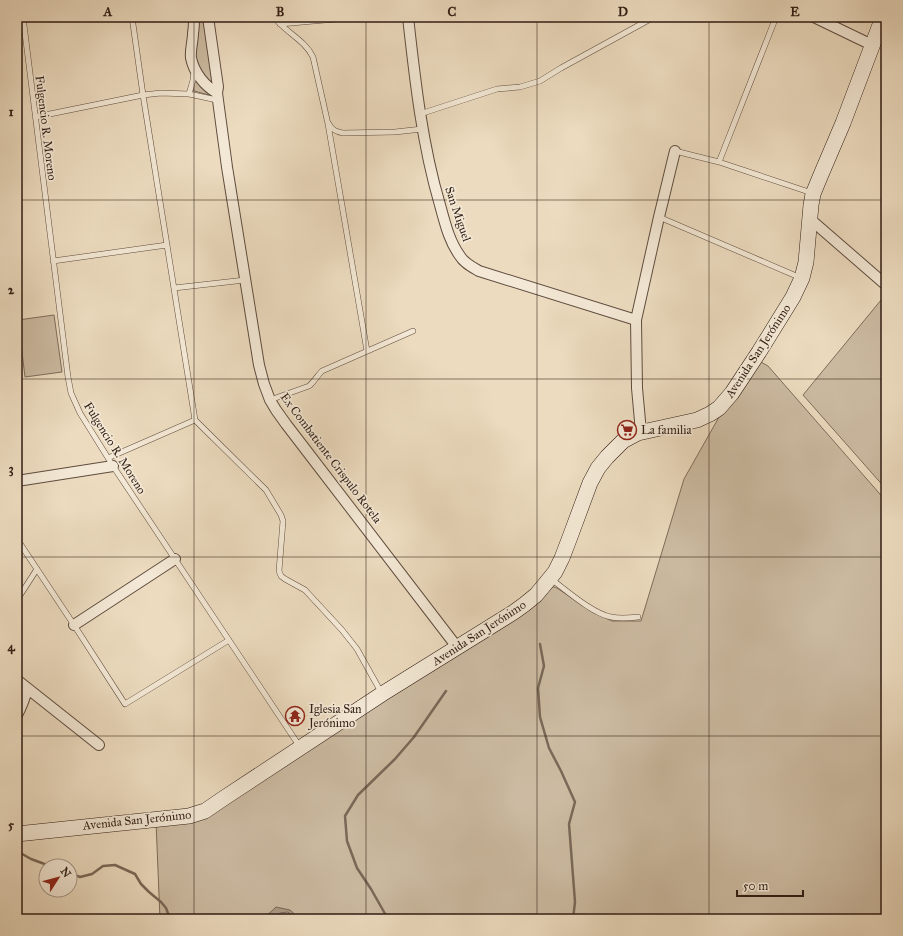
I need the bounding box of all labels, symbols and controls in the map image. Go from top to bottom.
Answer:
text: A [103,4,113,20]
text: B [276,4,285,20]
text: C [448,4,457,20]
text: D [618,4,628,20]
text: E [790,4,800,20]
street label: Fulgencio R. Moreno [32,75,59,181]
text: 1 [8,104,14,120]
street label: San Miguel [441,185,474,244]
text: 2 [8,282,15,298]
street label: Avenida San Jerónimo [722,302,794,402]
street label: Ex Combatiente Crispulo Rotela [278,390,385,527]
street label: Fulgencio R. Moreno [80,400,149,497]
supermarket icon: La familia [616,419,638,441]
place label: La familia [641,423,693,437]
text: 3 [8,461,14,477]
street label: Avenida San Jerónimo [429,597,529,670]
text: 4 [7,639,15,655]
place label: Iglesia San Jerónimo [307,702,362,731]
temple icon: Iglesia San Jerónimo [284,705,306,727]
street label: Avenida San Jerónimo [81,807,192,834]
text: 5 [8,817,15,833]
north arrow [38,858,78,898]
text: N [58,865,74,881]
scale bar [737,872,803,898]
text: 50 m [743,879,768,893]

